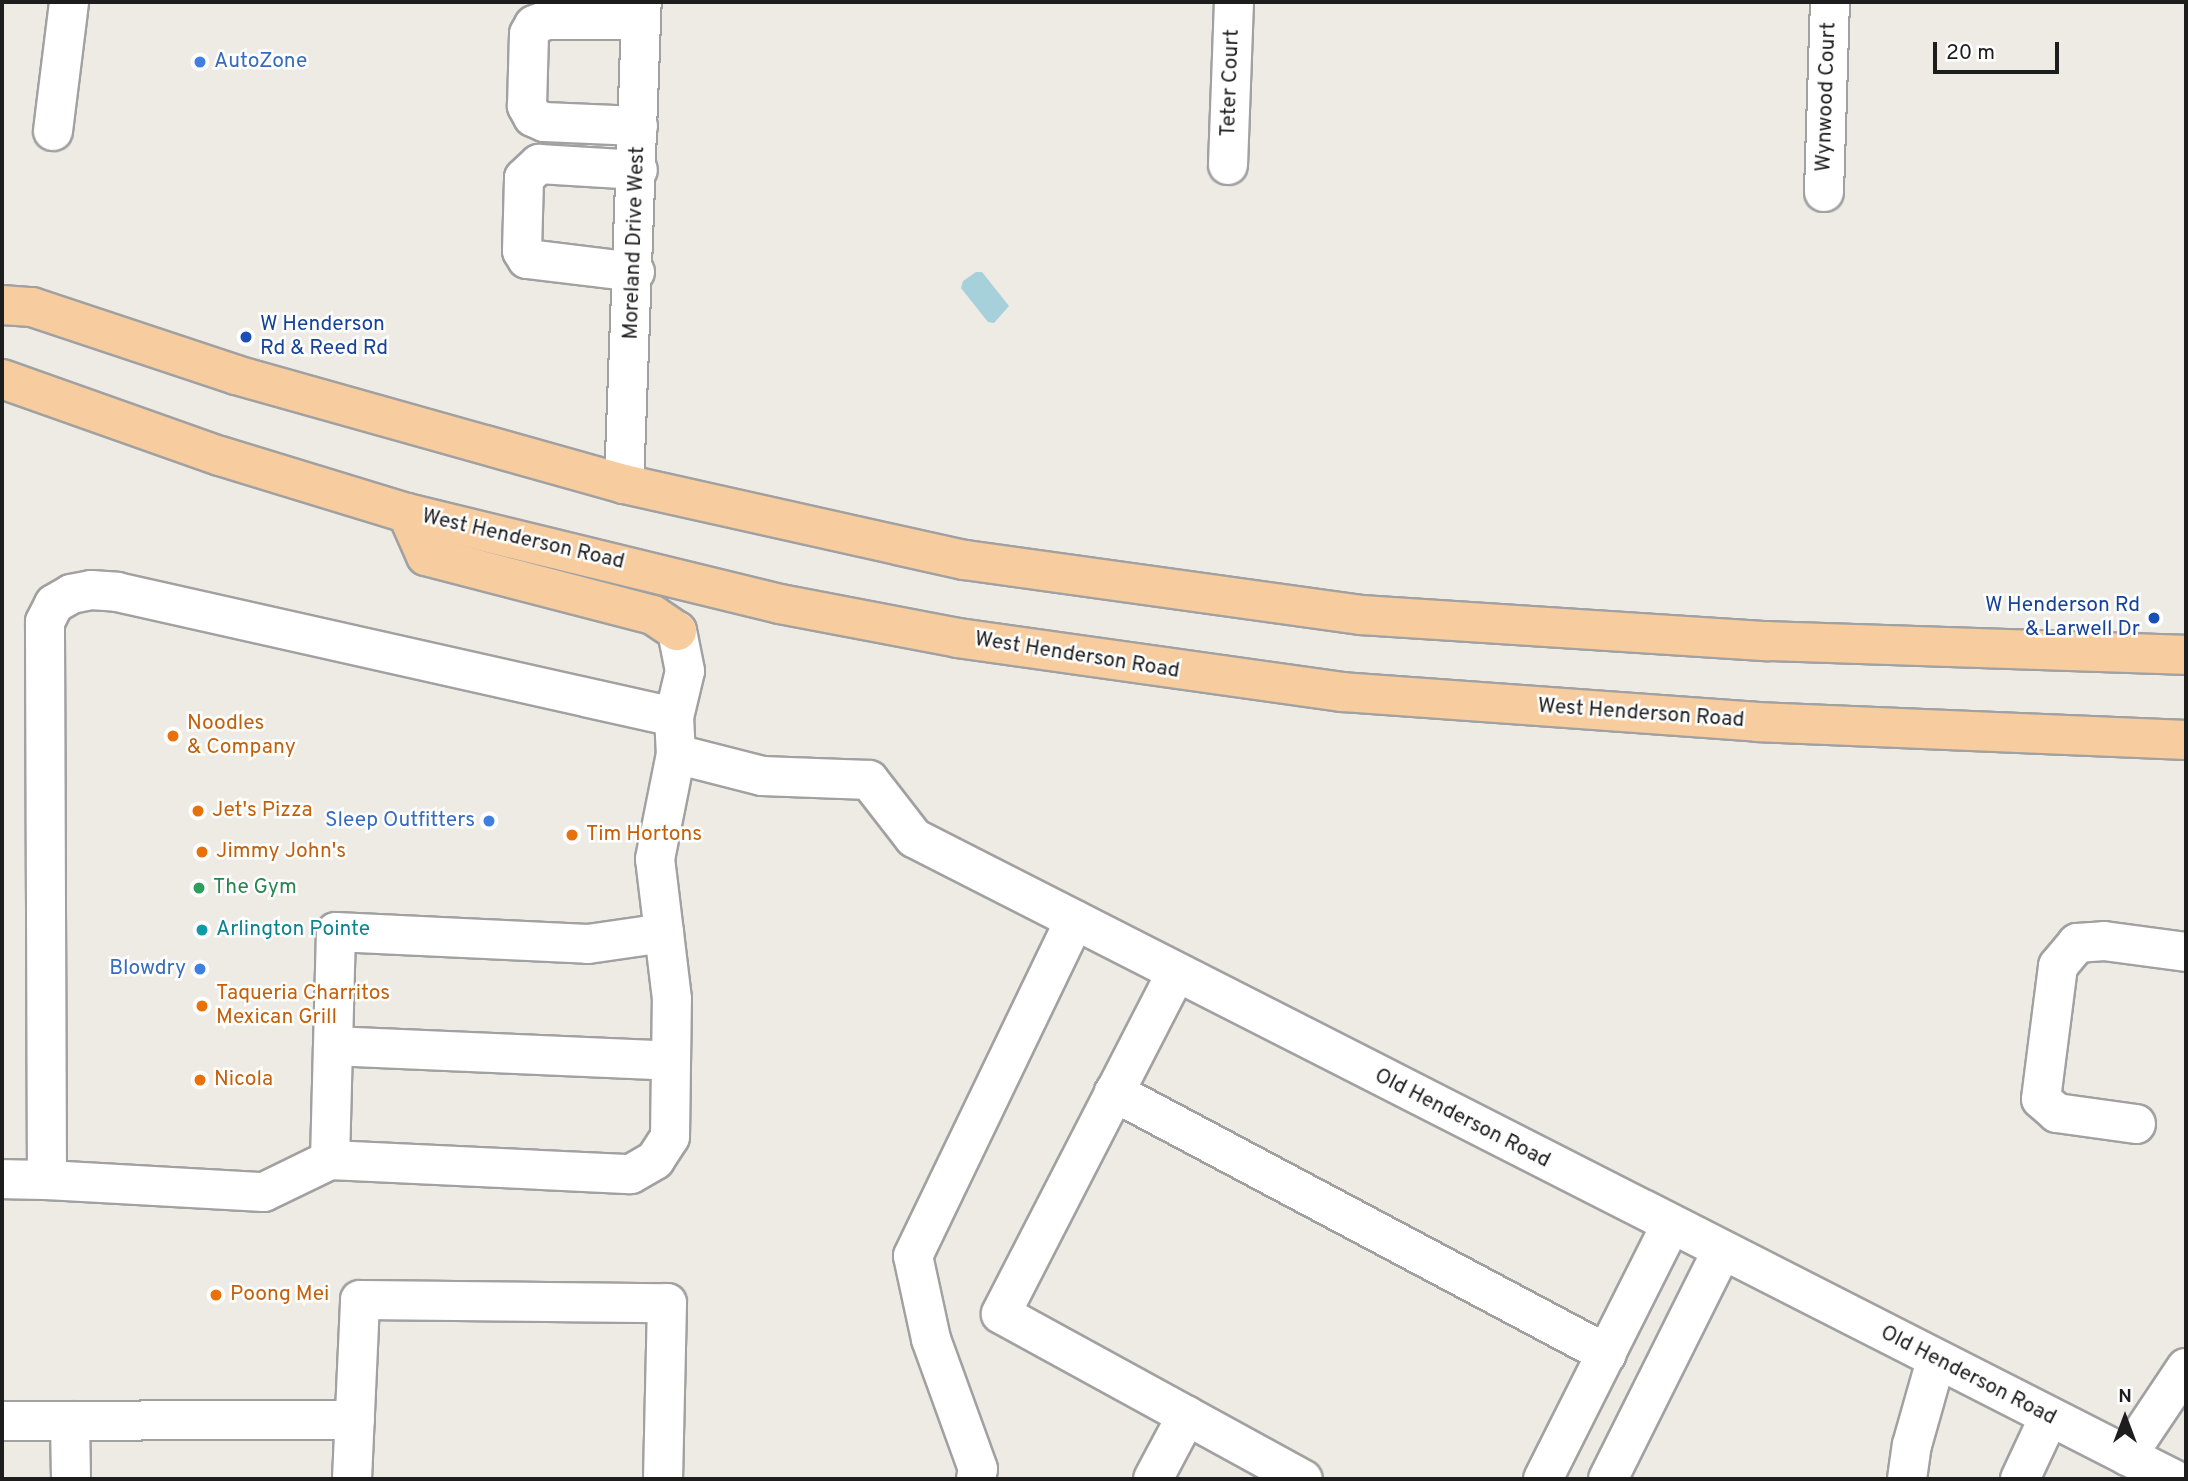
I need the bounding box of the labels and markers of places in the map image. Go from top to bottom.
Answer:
place label: AutoZone [214,49,307,75]
marker: AutoZone [192,54,208,70]
place label: W Henderson Rd & Reed Rd [260,312,388,362]
marker: W Henderson Rd & Reed Rd [238,329,254,345]
place label: W Henderson Rd & Larwell Dr [1985,593,2140,643]
marker: W Henderson Rd & Larwell Dr [2146,610,2162,626]
place label: Noodles & Company [187,711,296,761]
marker: Noodles & Company [165,728,181,744]
place label: Jet's Pizza [212,798,313,824]
marker: Jet's Pizza [190,803,206,819]
place label: Sleep Outfitters [325,808,475,834]
marker: Sleep Outfitters [481,813,497,829]
place label: Tim Hortons [586,822,702,848]
marker: Tim Hortons [564,827,580,843]
place label: Jimmy John's [216,839,346,865]
marker: Jimmy John's [194,844,210,860]
place label: The Gym [213,875,297,901]
marker: The Gym [191,880,207,896]
place label: Arlington Pointe [216,917,370,943]
marker: Arlington Pointe [194,922,210,938]
place label: Blowdry [109,956,186,982]
marker: Blowdry [192,961,208,977]
place label: Taqueria Charritos Mexican Grill [216,981,390,1031]
marker: Taqueria Charritos Mexican Grill [194,998,210,1014]
place label: Nicola [214,1067,273,1093]
marker: Nicola [192,1072,208,1088]
place label: Poong Mei [230,1282,329,1308]
marker: Poong Mei [208,1287,224,1303]

